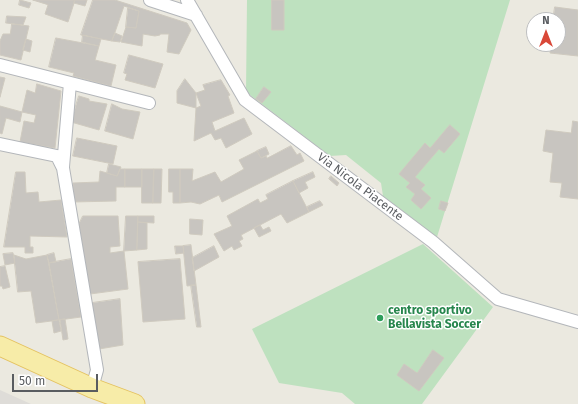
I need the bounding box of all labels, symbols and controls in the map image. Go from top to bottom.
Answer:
north arrow [526,12,566,52]
text: N [542,14,550,27]
street label: Via Nicola Piacente [314,150,406,224]
place label: centro sportivo Bellavista Soccer [388,304,481,332]
marker: centro sportivo Bellavista Soccer [375,313,385,323]
scale bar [14,366,100,392]
text: 50 m [19,374,45,388]

